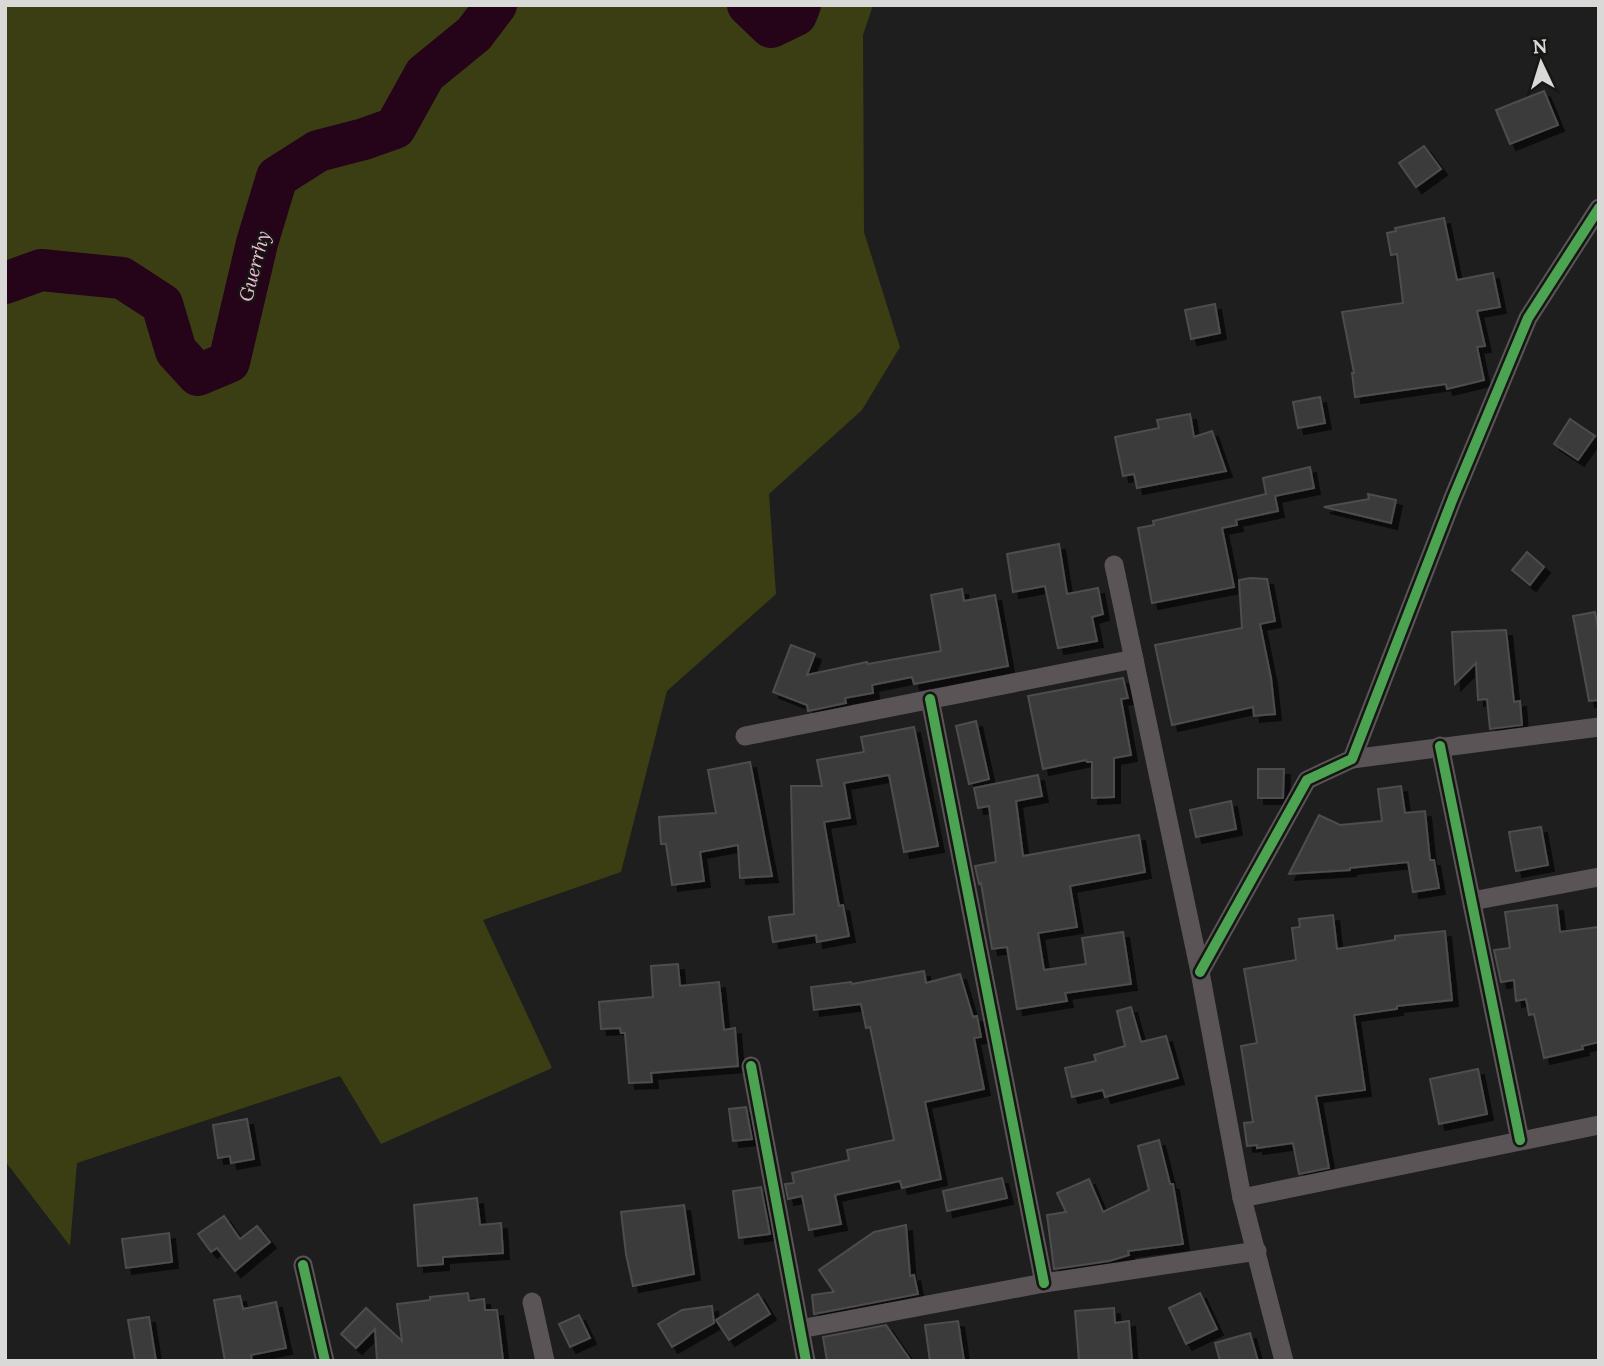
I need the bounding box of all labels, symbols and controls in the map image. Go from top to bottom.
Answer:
north arrow [1506,28,1576,98]
text: N [1532,34,1548,59]
water label: Guerrhy [233,228,275,304]

